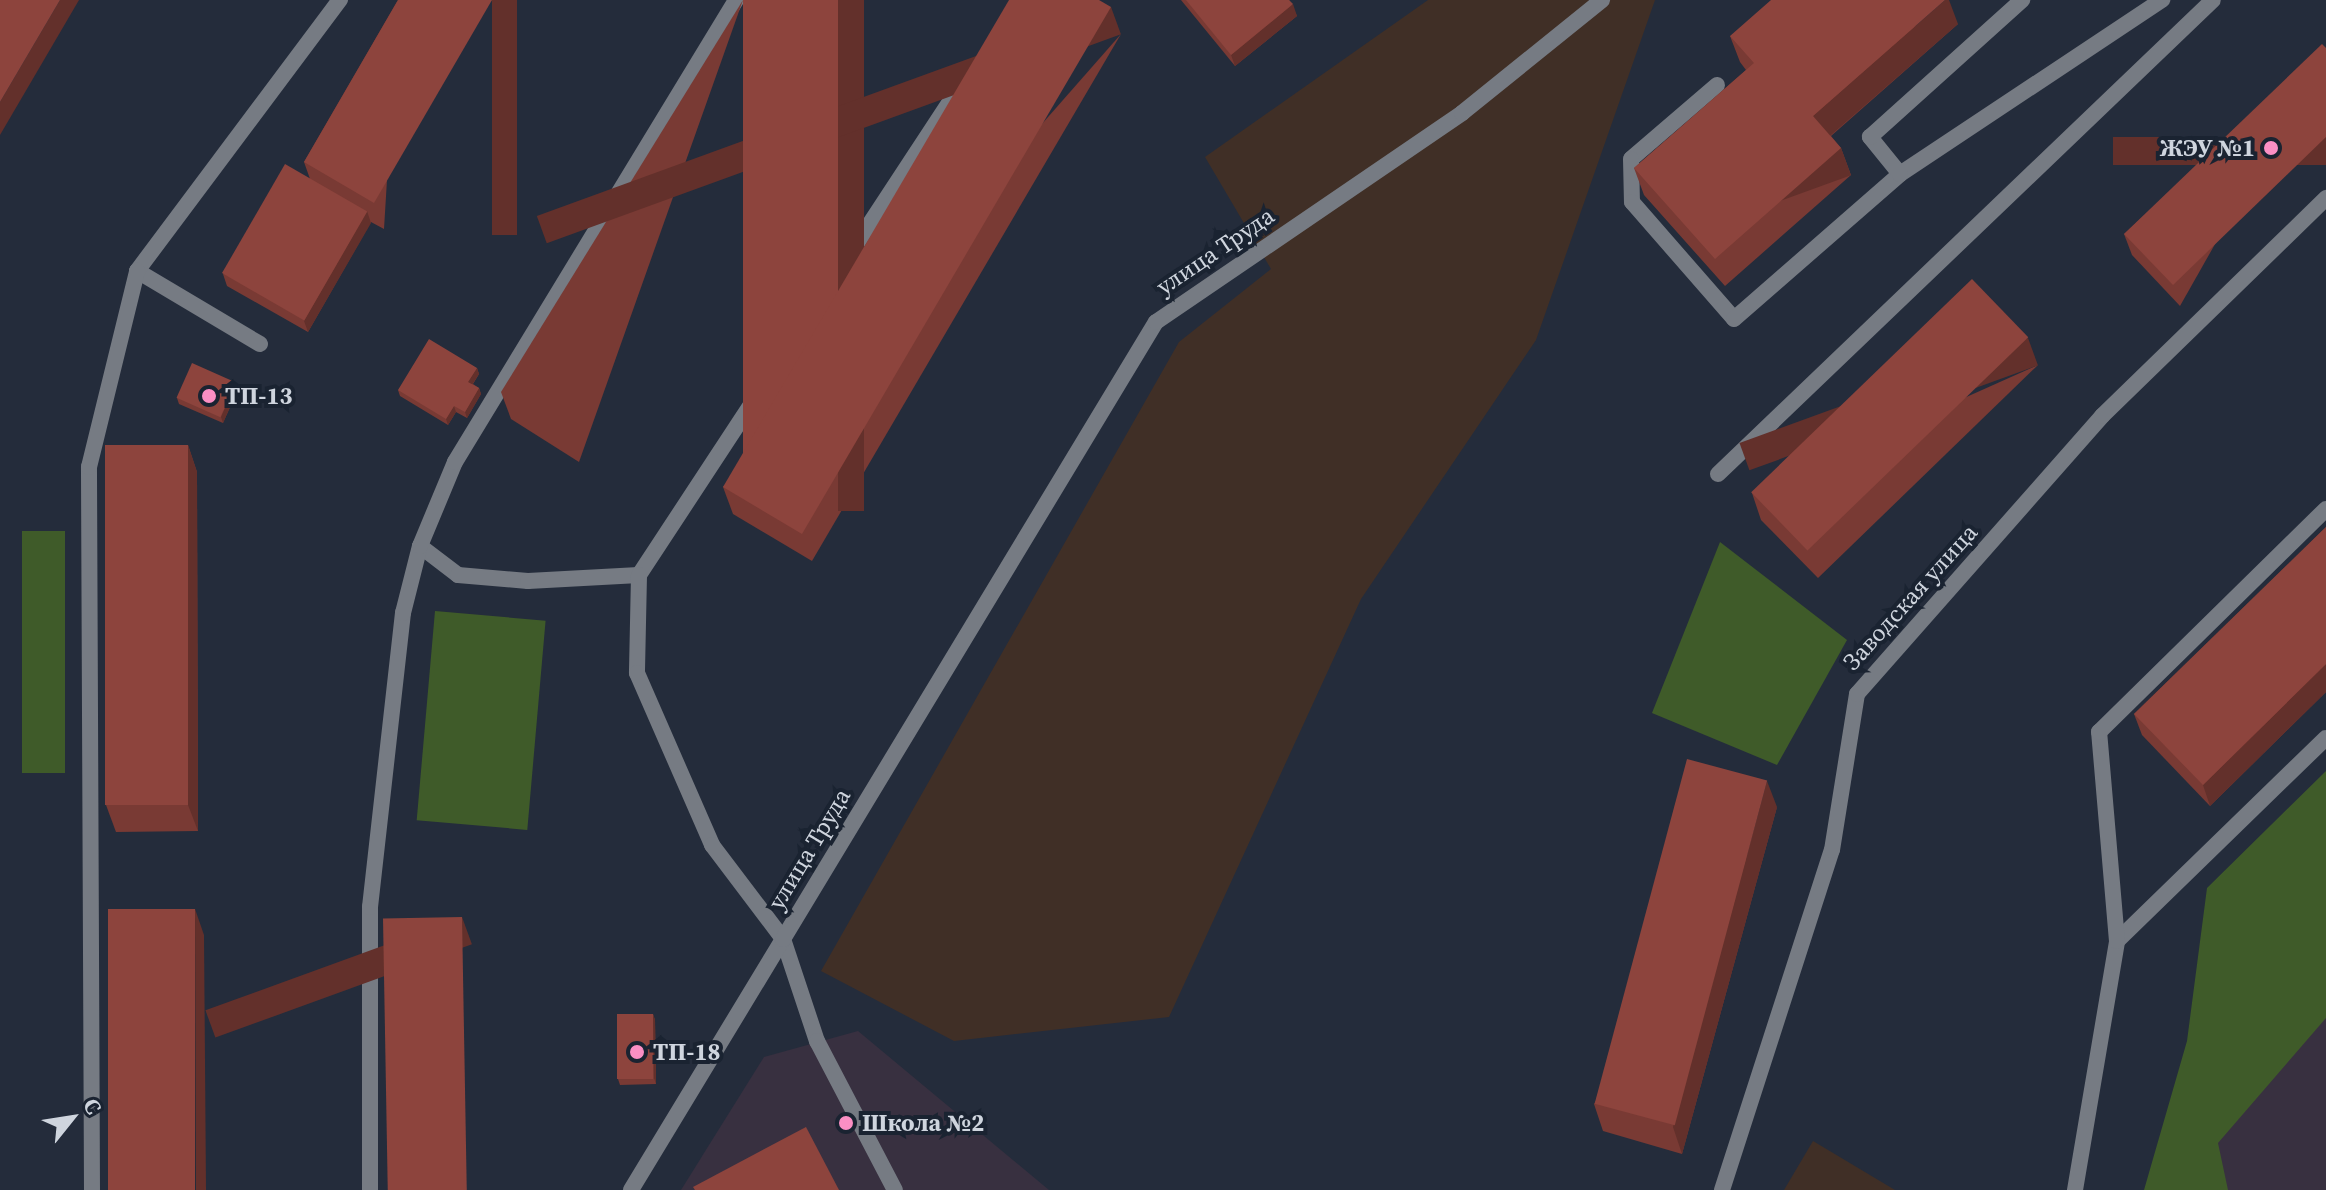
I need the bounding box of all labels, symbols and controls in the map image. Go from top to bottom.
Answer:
place label: ЖЭУ №1 [2159,134,2255,162]
marker: ЖЭУ №1 [2262,139,2280,157]
street label: улица Труда [1150,201,1280,301]
place label: ТП-13 [225,382,292,410]
marker: ТП-13 [200,387,218,405]
street label: Заводская улица [1837,518,1983,676]
street label: улица Труда [761,783,857,915]
place label: ТП-18 [653,1038,720,1066]
marker: ТП-18 [628,1043,646,1061]
north arrow [32,1078,112,1158]
text: С [76,1093,109,1119]
place label: Школа №2 [862,1109,984,1137]
marker: Школа №2 [837,1114,855,1132]

